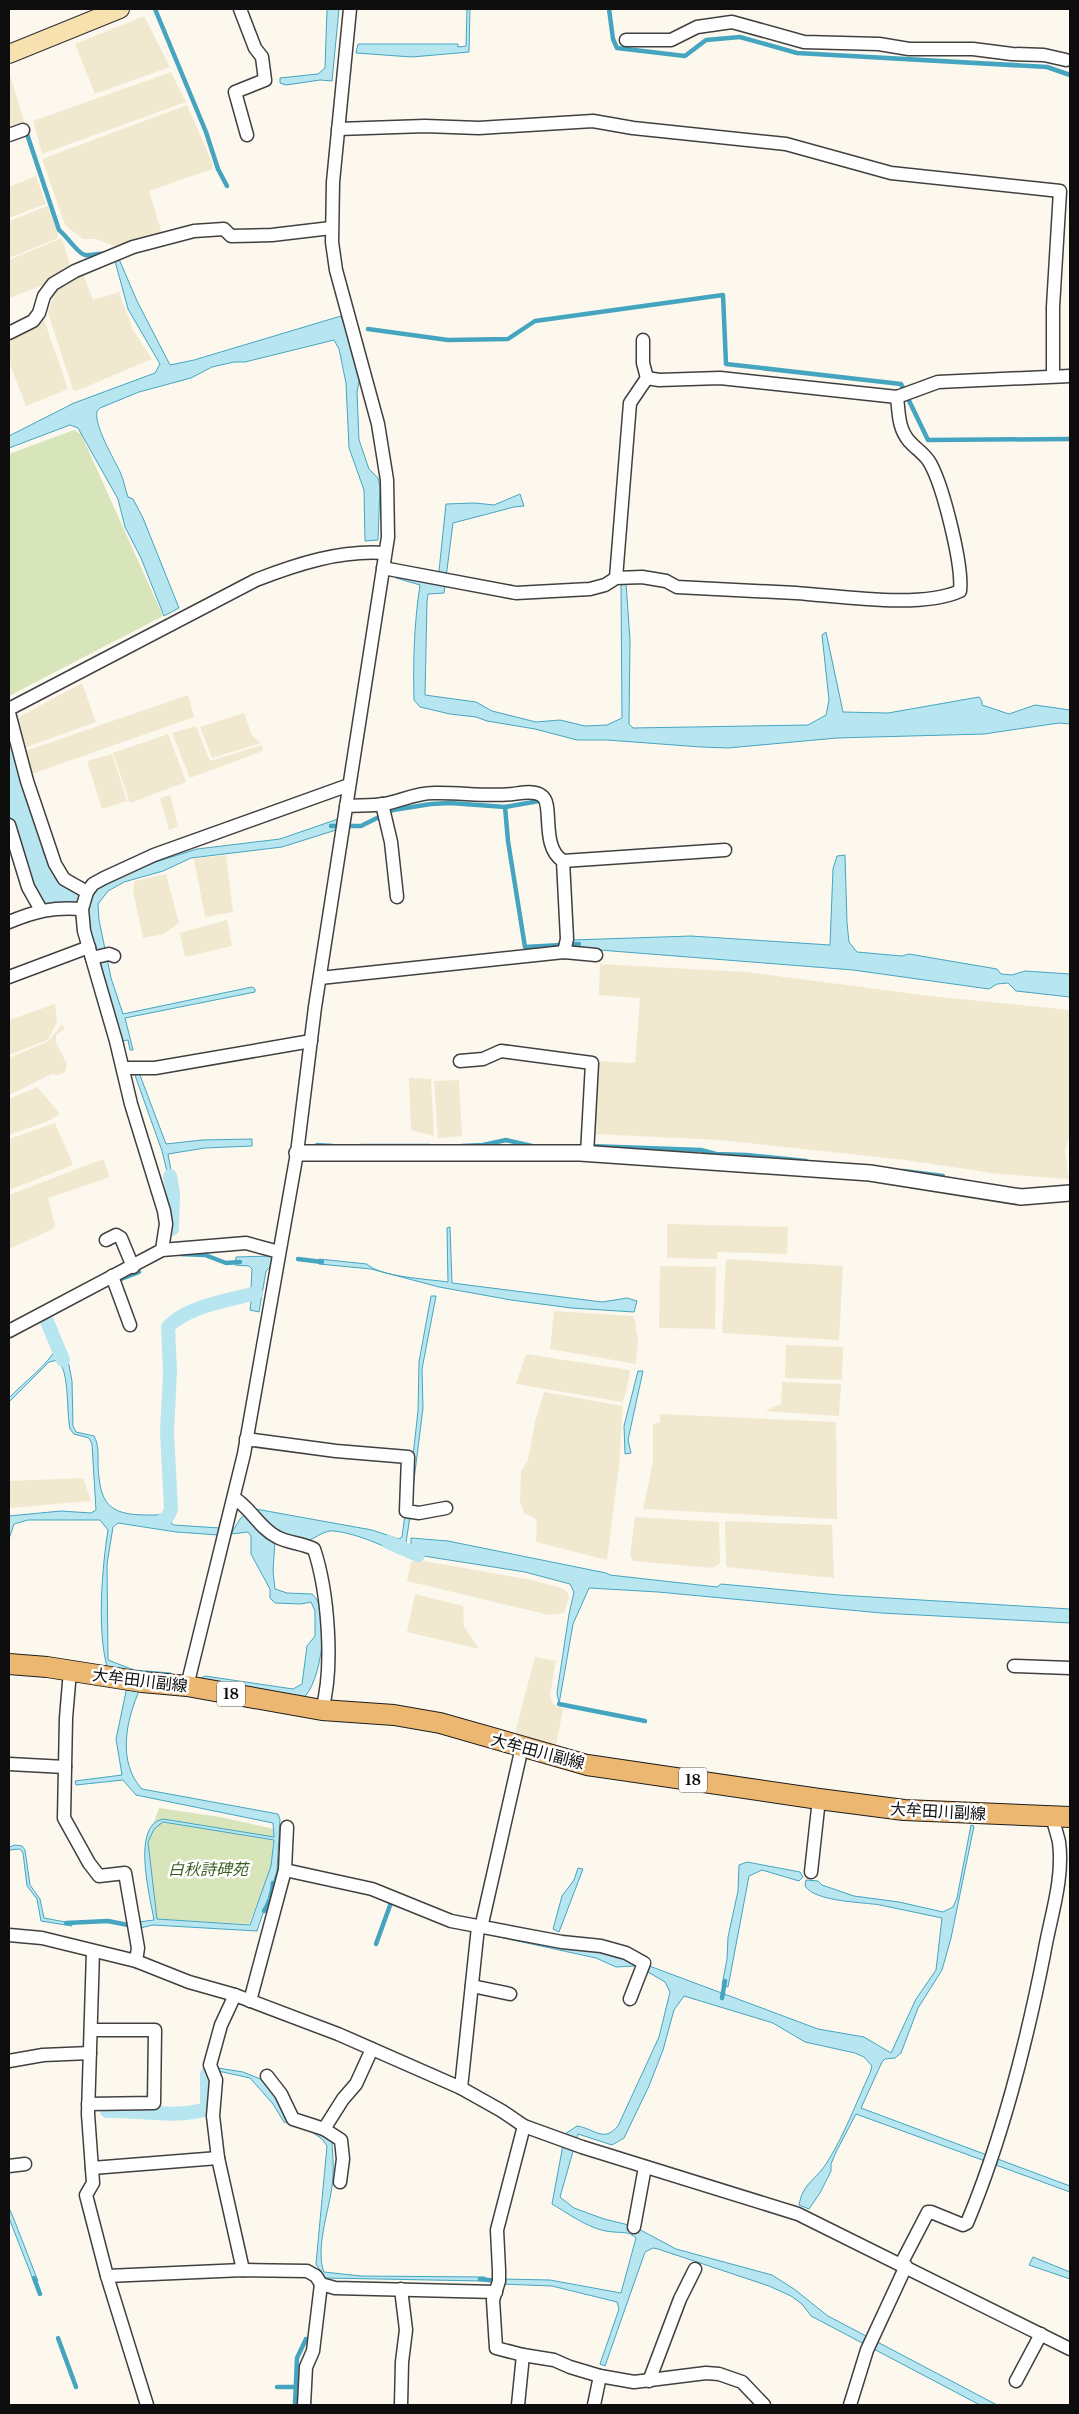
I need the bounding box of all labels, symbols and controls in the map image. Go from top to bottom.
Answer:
street label: 大牟田川副線 [91,1664,189,1696]
road number: 18 [217,1682,245,1706]
street label: 大牟田川副線 [489,1729,587,1773]
road number: 18 [679,1768,707,1792]
street label: 大牟田川副線 [890,1799,986,1823]
park label: 白秋詩碑苑 [168,1859,251,1879]

